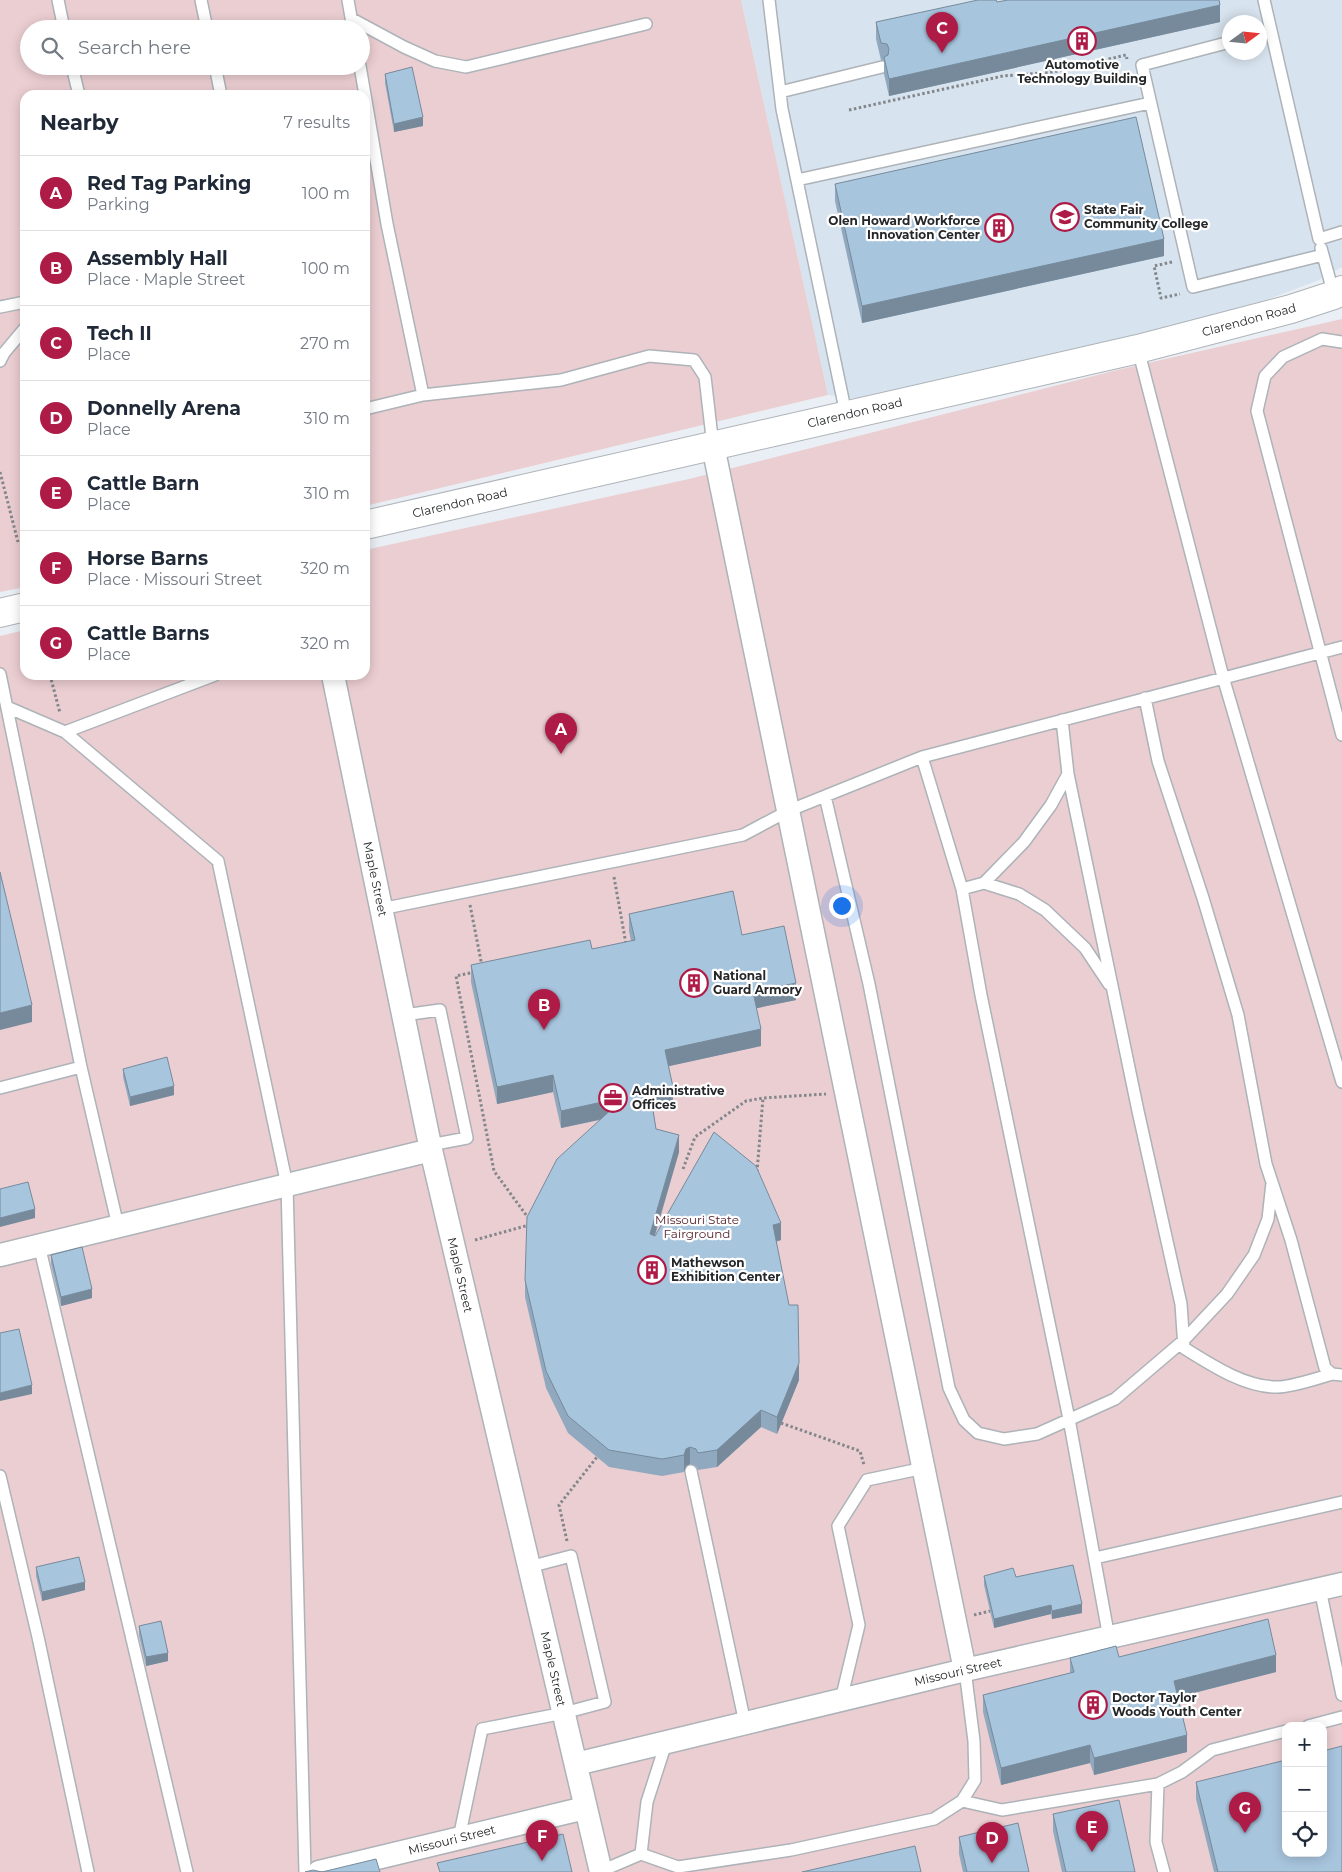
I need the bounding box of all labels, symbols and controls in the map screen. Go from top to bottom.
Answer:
pin: C [926,12,958,53]
north arrow [1222,15,1267,60]
search box [20,20,370,75]
building icon: Automotive Technology Building [1067,26,1097,56]
icon: search [38,34,66,62]
text: Search here [78,36,191,59]
place label: Automotive Technology Building [1017,57,1147,86]
text: Nearby [40,110,119,135]
text: 7 results [283,113,350,132]
text: Red Tag Parking [87,172,251,195]
text: A [50,184,62,203]
text: 100 m [302,184,350,203]
text: Parking [87,195,150,214]
school or university icon: State Fair Community College [1050,202,1080,232]
place label: State Fair Community College [1084,202,1209,231]
place label: Olen Howard Workforce Innovation Center [828,213,980,242]
building icon: Olen Howard Workforce Innovation Center [984,213,1014,243]
text: Assembly Hall [87,247,228,270]
text: B [50,259,62,278]
text: 100 m [302,259,350,278]
text: Place · Maple Street [87,270,245,289]
street label: Clarendon Road [1200,300,1298,339]
text: Tech II [87,322,152,345]
text: C [50,334,62,353]
text: 270 m [300,334,350,353]
text: Place [87,345,131,364]
street label: Clarendon Road [806,394,904,431]
text: Donnelly Arena [87,397,241,420]
text: D [49,409,63,428]
text: 310 m [303,409,350,428]
text: Place [87,420,131,439]
text: Cattle Barn [87,472,199,495]
text: E [51,484,61,503]
text: 310 m [303,484,350,503]
street label: Clarendon Road [411,484,509,521]
text: Place [87,495,131,514]
text: Horse Barns [87,547,208,570]
text: F [51,559,61,578]
text: 320 m [300,559,350,578]
text: Place · Missouri Street [87,570,262,589]
text: Cattle Barns [87,622,209,645]
text: G [50,634,62,653]
text: 320 m [300,634,350,653]
text: Place [87,645,131,664]
pin: A [545,713,577,754]
street label: Maple Street [360,840,391,918]
your location [829,893,855,919]
building icon: National Guard Armory [679,968,709,998]
place label: National Guard Armory [713,968,803,997]
pin: B [528,989,560,1030]
office icon: Administrative Offices [598,1083,628,1113]
place label: Administrative Offices [631,1083,725,1112]
park label: Missouri State Fairground [655,1212,739,1241]
street label: Maple Street [445,1236,476,1314]
building icon: Mathewson Exhibition Center [637,1255,667,1285]
place label: Mathewson Exhibition Center [671,1255,780,1284]
street label: Maple Street [538,1630,569,1708]
street label: Missouri Street [913,1654,1003,1689]
building icon: Doctor Taylor Woods Youth Center [1078,1690,1108,1720]
place label: Doctor Taylor Woods Youth Center [1112,1690,1242,1719]
map controls [1282,1722,1327,1857]
button: + [1282,1722,1327,1767]
button: − [1282,1767,1327,1812]
pin: G [1229,1792,1261,1833]
pin: E [1076,1811,1108,1852]
button: locate [1282,1812,1327,1857]
pin: F [526,1820,558,1861]
street label: Missouri Street [407,1821,497,1858]
pin: D [976,1822,1008,1863]

